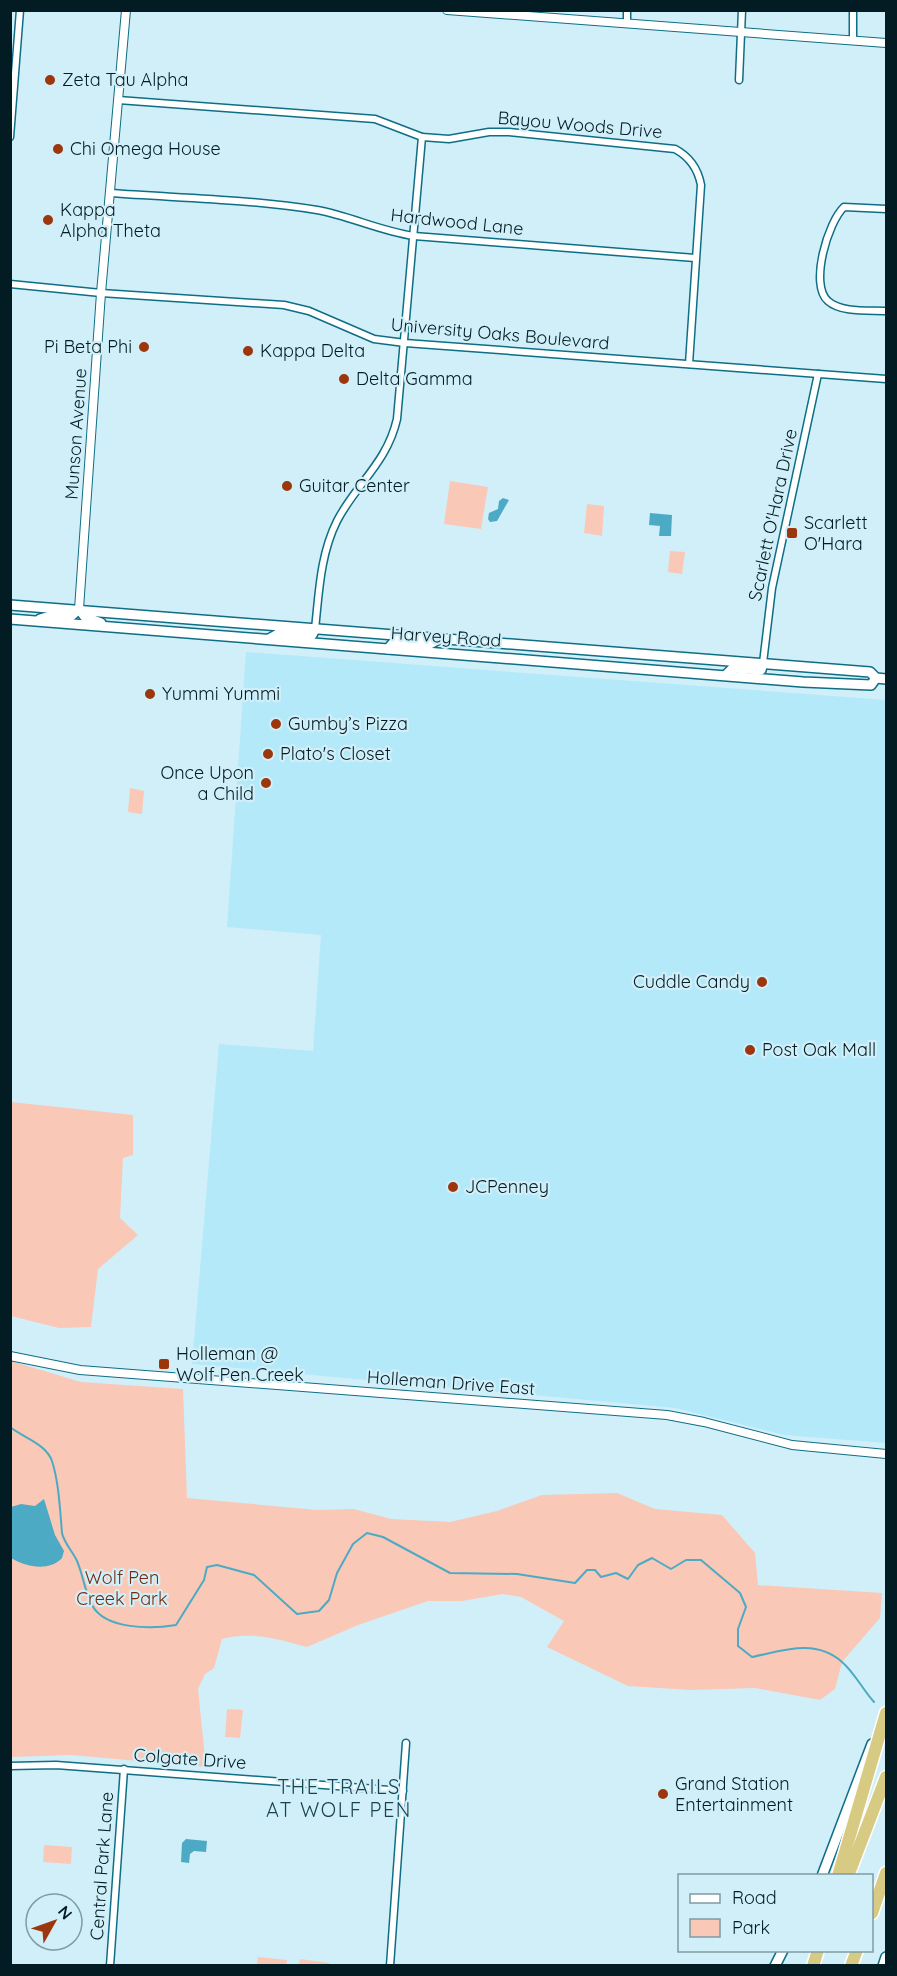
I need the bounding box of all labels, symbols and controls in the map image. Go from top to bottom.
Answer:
place label: Zeta Tau Alpha [62,68,188,91]
marker: Zeta Tau Alpha [43,73,57,87]
street label: Bayou Woods Drive [497,106,663,143]
place label: Chi Omega House [70,137,221,160]
marker: Chi Omega House [51,142,65,156]
place label: Kappa Alpha Theta [60,198,161,242]
street label: Hardwood Lane [389,203,525,240]
marker: Kappa Alpha Theta [41,213,55,227]
street label: University Oaks Boulevard [390,312,610,355]
place label: Pi Beta Phi [44,335,132,358]
place label: Kappa Delta [260,339,365,362]
marker: Pi Beta Phi [137,340,151,354]
marker: Kappa Delta [241,344,255,358]
street label: Munson Avenue [59,367,92,500]
place label: Delta Gamma [356,367,473,390]
marker: Delta Gamma [337,372,351,386]
street label: Scarlett O'Hara Drive [743,427,802,603]
place label: Guitar Center [299,474,410,497]
marker: Guitar Center [280,479,294,493]
place label: Scarlett O'Hara [804,511,868,555]
marker: Scarlett O'Hara [785,526,799,540]
street label: Harvey Road [390,621,502,652]
place label: Yummi Yummi [162,682,280,705]
marker: Yummi Yummi [143,687,157,701]
place label: Gumby’s Pizza [288,712,408,735]
marker: Gumby’s Pizza [269,717,283,731]
place label: Plato's Closet [280,742,391,765]
marker: Plato's Closet [261,747,275,761]
place label: Once Upon a Child [160,761,254,805]
marker: Once Upon a Child [259,776,273,790]
place label: Cuddle Candy [633,970,750,993]
marker: Cuddle Candy [755,975,769,989]
place label: Post Oak Mall [762,1038,876,1061]
marker: Post Oak Mall [743,1043,757,1057]
place label: JCPenney [465,1175,549,1198]
marker: JCPenney [446,1180,460,1194]
place label: Holleman @ Wolf Pen Creek [176,1342,304,1386]
marker: Holleman @ Wolf Pen Creek [157,1357,171,1371]
street label: Holleman Drive East [366,1365,536,1400]
park label: Wolf Pen Creek Park [76,1566,168,1610]
street label: Colgate Drive [133,1743,247,1774]
place label: Grand Station Entertainment [675,1772,793,1816]
district label: THE TRAILS AT WOLF PEN [266,1774,412,1822]
marker: Grand Station Entertainment [656,1787,670,1801]
street label: Central Park Lane [85,1791,118,1941]
legend [678,1874,873,1952]
text: Road [732,1886,777,1909]
north arrow [24,1892,84,1952]
text: N [54,1901,77,1923]
text: Park [732,1916,770,1939]

